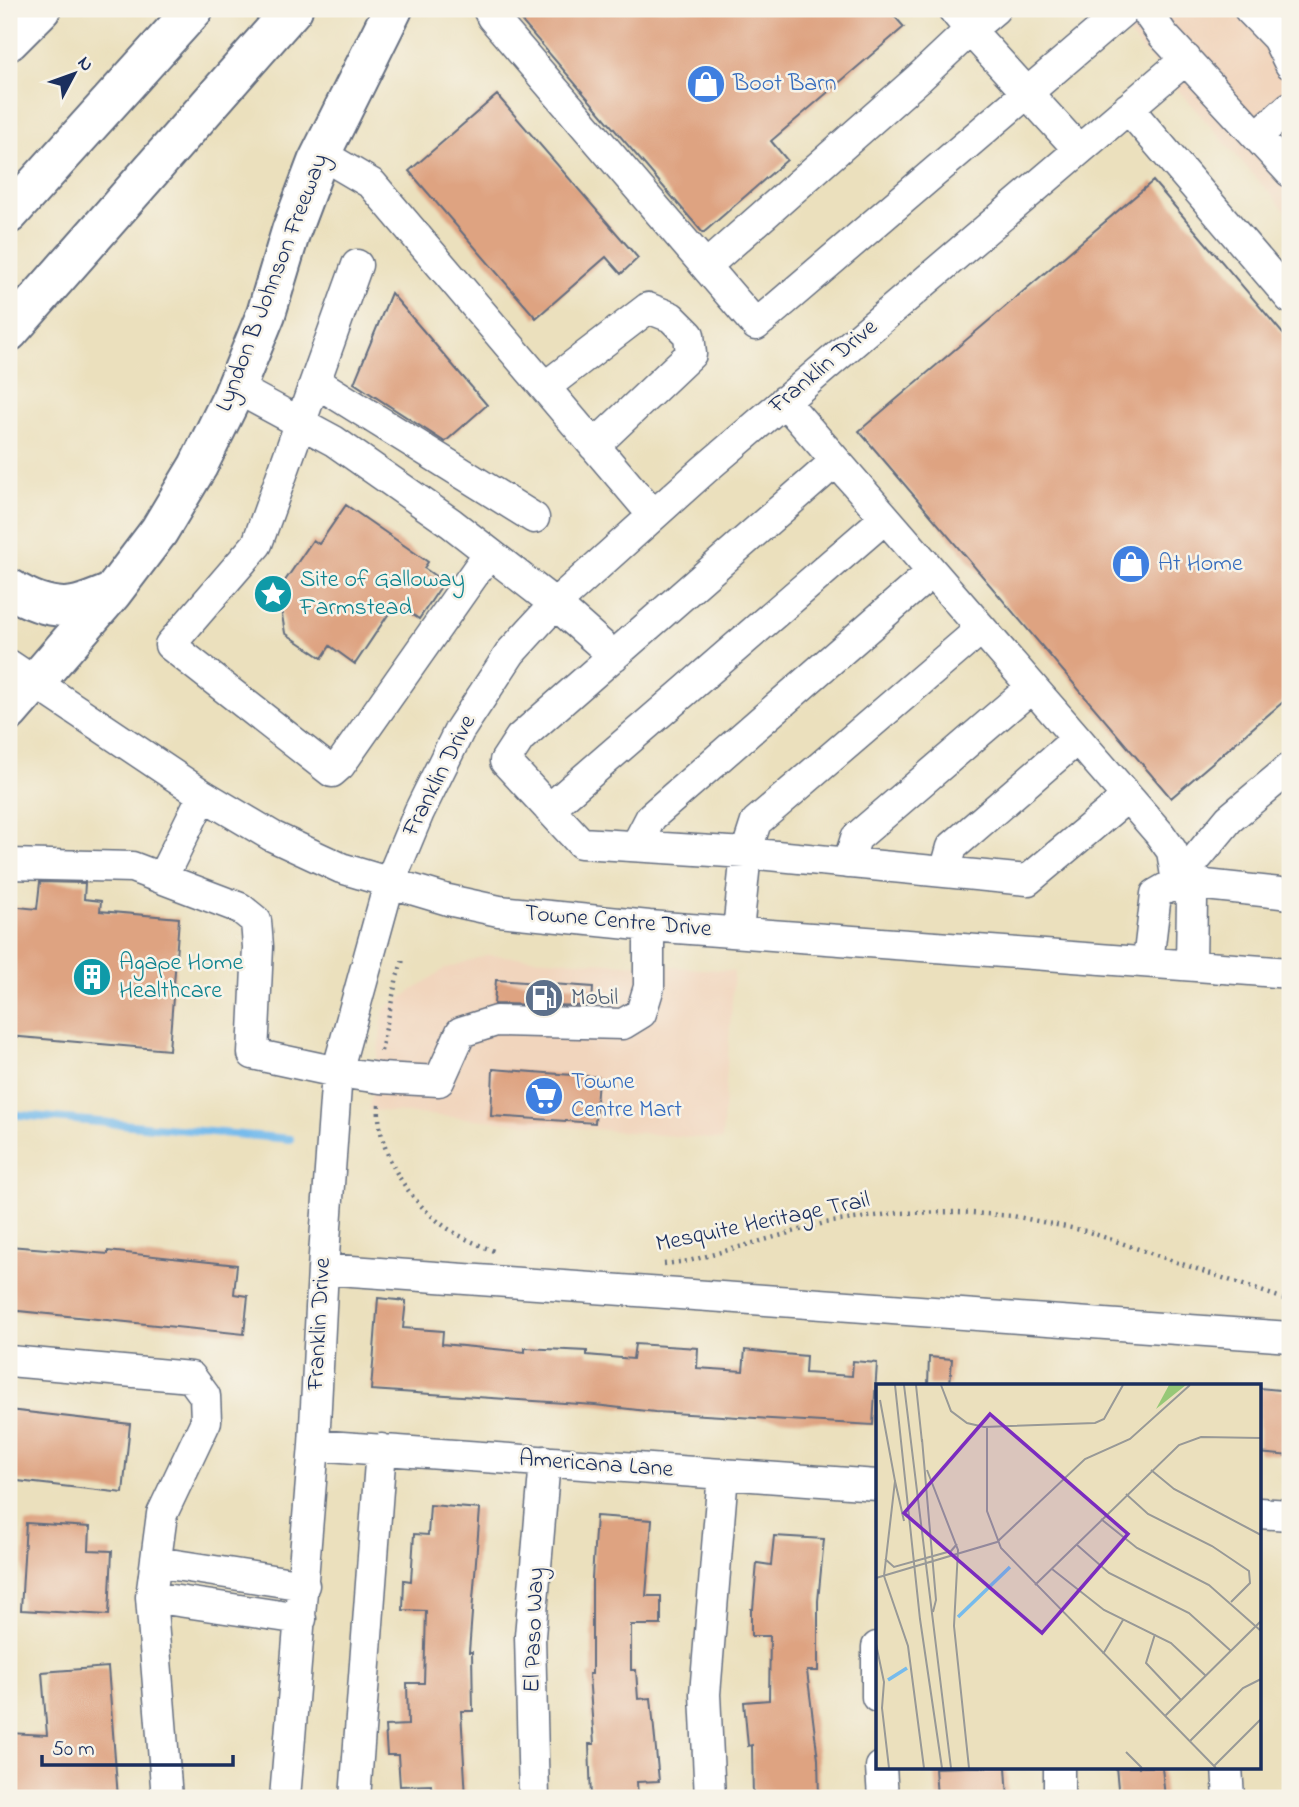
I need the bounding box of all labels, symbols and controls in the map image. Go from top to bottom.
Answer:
north arrow [38,38,108,108]
text: N [71,51,99,78]
shop icon: Boot Barn [685,63,727,105]
place label: Boot Barn [732,67,837,102]
street label: Lyndon B Johnson Freeway [208,149,339,417]
street label: Franklin Drive [761,311,886,424]
shop icon: At Home [1110,543,1152,585]
place label: At Home [1158,547,1243,582]
place label: Site of Galloway Farmstead [299,563,465,626]
place icon: Site of Galloway Farmstead [252,573,294,615]
street label: Franklin Drive [394,709,486,844]
street label: Towne Centre Drive [523,896,713,948]
place label: Agape Home Healthcare [119,946,243,1009]
building icon: Agape Home Healthcare [71,956,113,998]
fuel station icon: Mobil [523,977,565,1019]
place label: Mobil [571,981,618,1016]
place label: Towne Centre Mart [571,1065,682,1128]
supermarket icon: Towne Centre Mart [523,1075,565,1117]
street label: Mesquite Heritage Trail [653,1183,873,1263]
street label: Franklin Drive [299,1257,341,1392]
inset map [876,1384,1260,1769]
street label: Americana Lane [518,1442,675,1488]
street label: El Paso Way [515,1567,556,1693]
scale bar [42,1723,233,1767]
text: 50 m [52,1735,95,1765]

